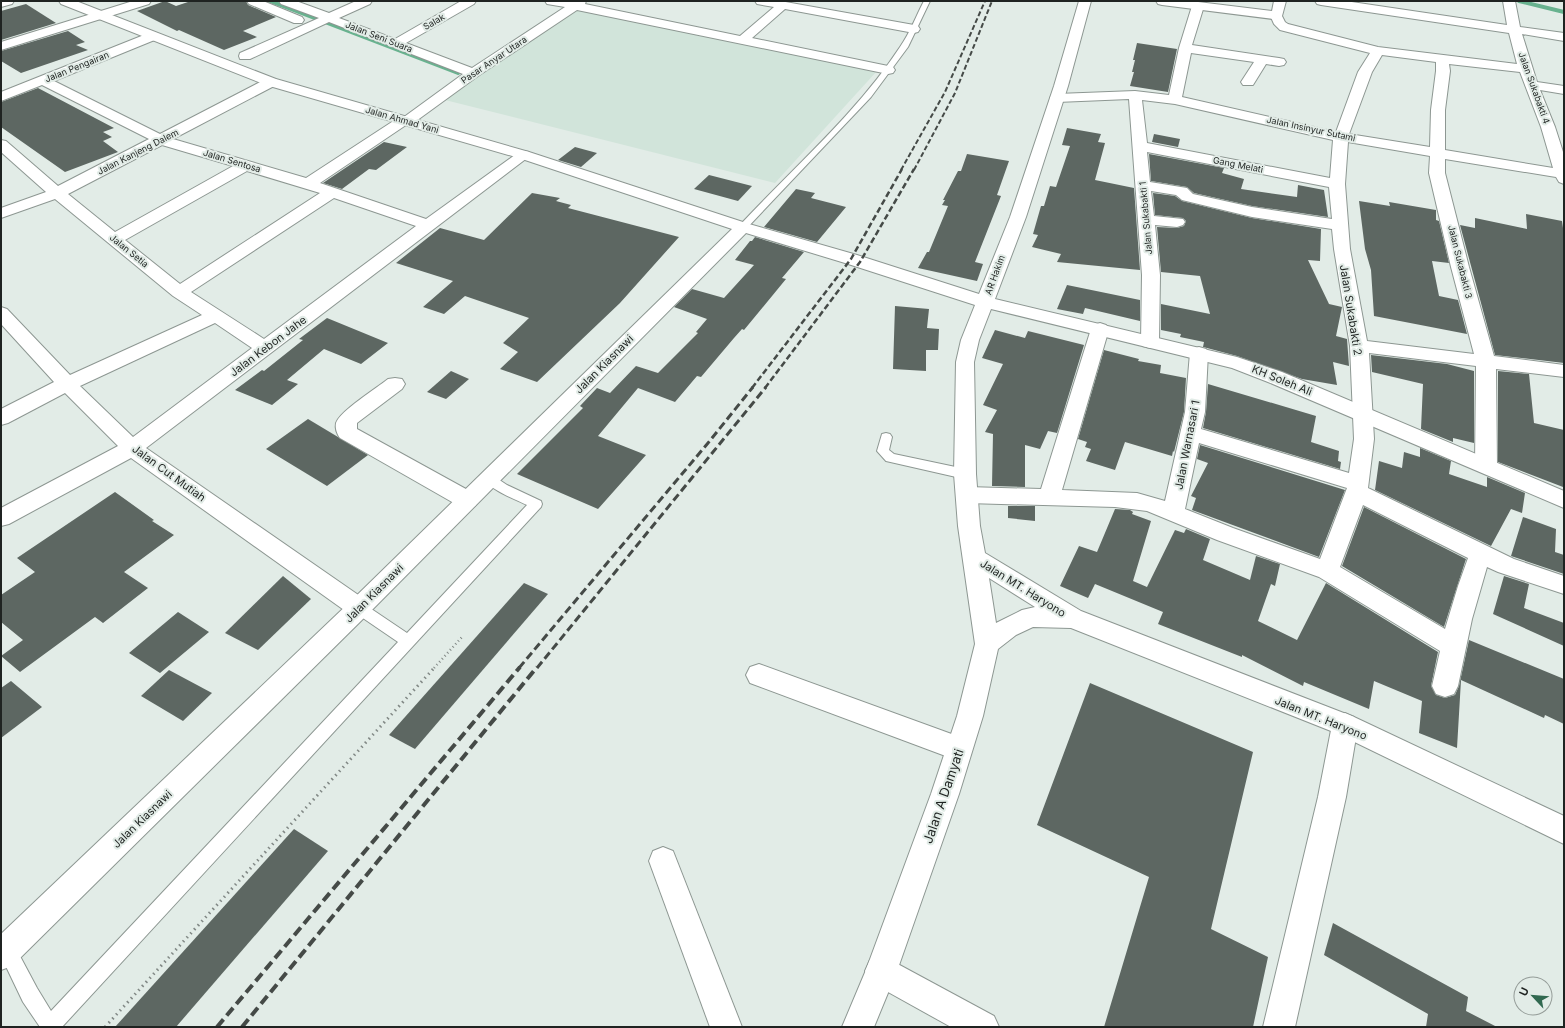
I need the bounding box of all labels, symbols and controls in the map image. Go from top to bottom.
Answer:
street label: Salak [421,11,447,32]
street label: Jalan Seni Suara [344,19,414,54]
street label: Pasar Anyar Utara [459,33,529,86]
street label: Jalan Pengairan [43,49,110,84]
street label: Jalan Sukabakti 4 [1516,51,1553,125]
street label: Jalan Ahmad Yani [364,104,440,135]
street label: Jalan Insinyur Sutami [1266,114,1357,143]
street label: Jalan Kanjeng Dalem [95,126,180,177]
street label: Jalan Sentosa [202,147,262,175]
street label: Gang Melati [1212,154,1264,175]
street label: Jalan Sukabakti 1 [1137,181,1154,255]
street label: Jalan Sukabakti 3 [1446,224,1475,300]
street label: Jalan Setia [108,232,151,270]
street label: AR Hakim [982,253,1007,296]
street label: Jalan Sukabakti 2 [1337,264,1365,356]
street label: Jalan Kebon Jahe [227,313,309,379]
street label: Jalan Kiasnawi [572,332,636,396]
street label: KH Soleh Ali [1250,362,1314,398]
street label: Jalan Warnasari 1 [1171,399,1203,491]
street label: Jalan Cut Mutiah [129,442,209,504]
street label: Jalan MT. Haryono [978,556,1069,620]
street label: Jalan Kiasnawi [342,561,406,625]
street label: Jalan MT. Haryono [1273,693,1369,743]
street label: Jalan A Damyati [919,747,967,845]
street label: Jalan Kiasnawi [109,787,175,851]
north arrow [1513,976,1553,1016]
text: U [1516,985,1532,998]

